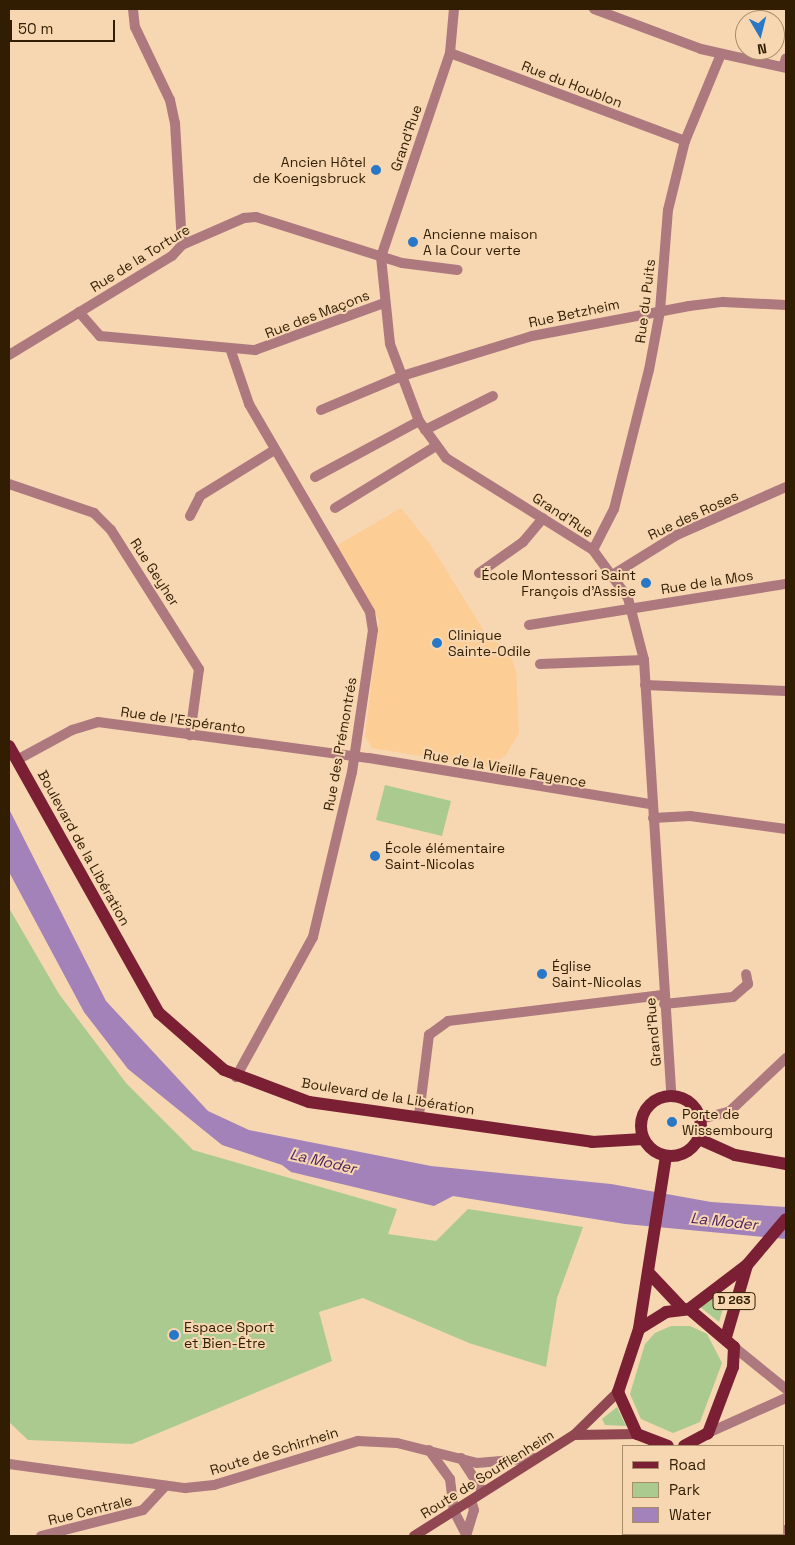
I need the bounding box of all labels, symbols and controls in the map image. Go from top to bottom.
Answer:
scale bar [12,10,118,42]
north arrow [735,10,785,60]
text: 50 m [18,19,53,38]
text: N [756,39,768,58]
street label: Rue du Houblon [519,57,625,111]
street label: Grand'Rue [387,103,425,173]
place label: Ancien Hôtel de Koenigsbruck [253,154,366,186]
marker: Ancien Hôtel de Koenigsbruck [370,164,382,176]
street label: Rue de la Torture [87,221,193,295]
place label: Ancienne maison A la Cour verte [423,226,538,258]
marker: Ancienne maison A la Cour verte [407,236,419,248]
street label: Rue du Puits [632,258,658,344]
street label: Rue des Maçons [262,286,372,342]
street label: Rue Betzheim [527,295,621,331]
street label: Rue des Roses [645,487,741,543]
street label: Grand'Rue [529,489,597,541]
street label: Rue Geyher [127,535,183,609]
street label: Rue de la Mos [660,566,754,598]
place label: École Montessori Saint François d'Assise [482,567,636,600]
marker: École Montessori Saint François d'Assise [640,577,652,589]
place label: Clinique Sainte-Odile [448,627,531,660]
marker: Clinique Sainte-Odile [430,636,444,650]
street label: Rue des Prémontrés [320,676,360,812]
street label: Rue de l'Espéranto [119,703,247,737]
street label: Rue de la Vieille Fayence [422,745,588,791]
street label: Boulevard de la Libération [34,767,134,929]
place label: École élémentaire Saint-Nicolas [385,840,505,872]
marker: École élémentaire Saint-Nicolas [369,850,381,862]
place label: Église Saint-Nicolas [552,958,642,990]
marker: Église Saint-Nicolas [536,968,548,980]
street label: Grand'Rue [642,997,664,1067]
street label: Boulevard de la Libération [300,1074,476,1118]
place label: Porte de Wissembourg [682,1106,773,1138]
marker: Porte de Wissembourg [666,1116,678,1128]
water label: La Moder [288,1145,358,1177]
water label: La Moder [690,1209,758,1233]
road number: D 263 [712,1292,756,1310]
place label: Espace Sport et Bien-Être [184,1319,274,1351]
marker: Espace Sport et Bien-Être [168,1329,180,1341]
street label: Route de Schirrhein [208,1423,340,1479]
street label: Route de Soufflenheim [417,1426,557,1522]
legend [622,1445,785,1535]
text: Road [669,1455,706,1474]
text: Park [669,1480,700,1499]
street label: Rue Centrale [46,1491,134,1529]
text: Water [669,1505,711,1524]

